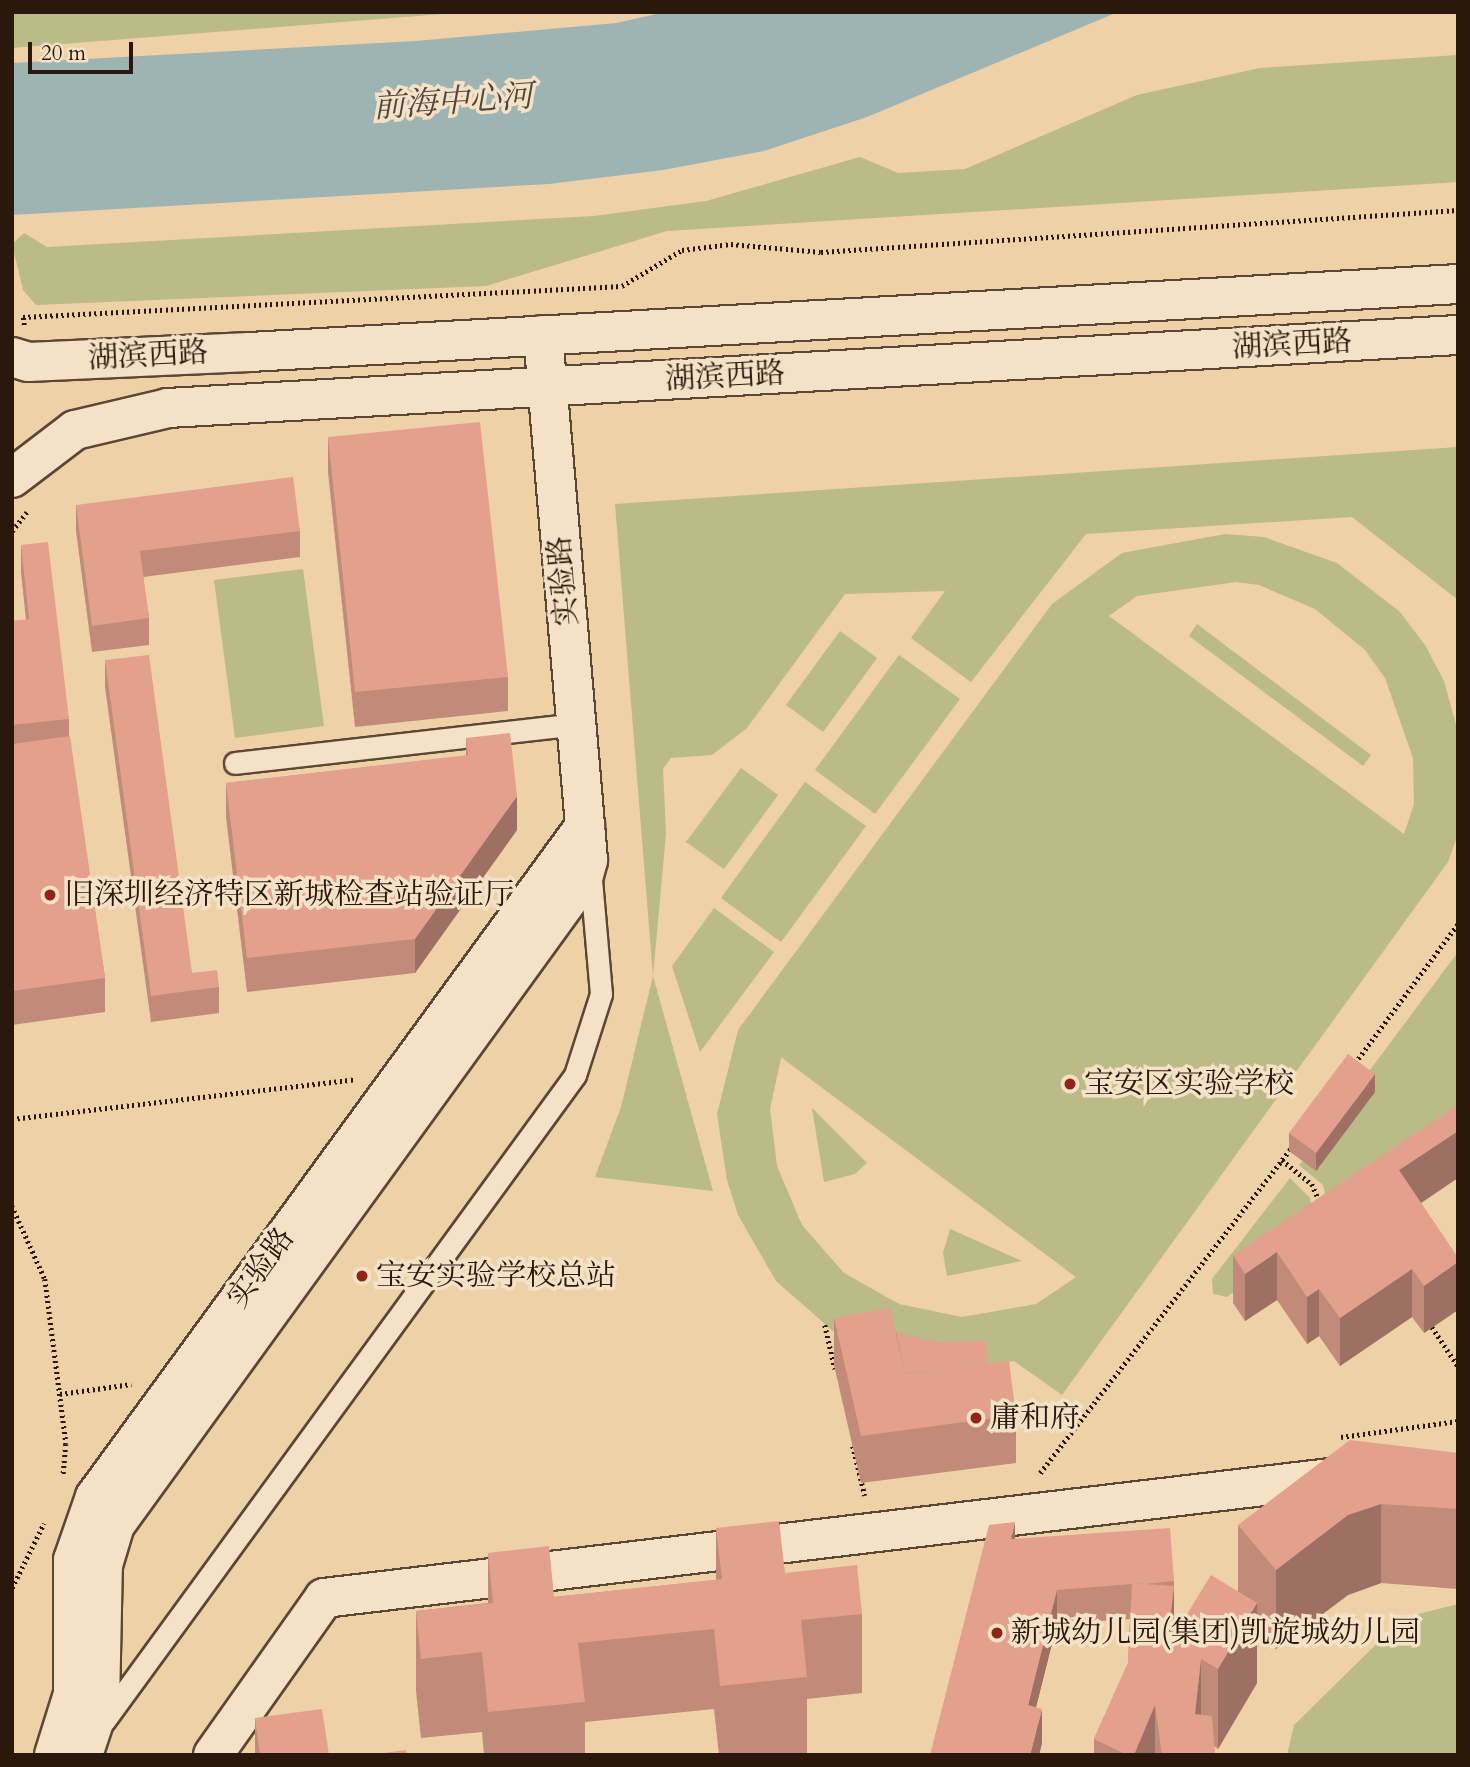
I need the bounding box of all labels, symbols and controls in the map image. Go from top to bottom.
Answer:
scale bar [32,28,136,72]
text: 20 m [41,39,86,68]
water label: 前海中心河 [372,77,534,127]
street label: 湖滨西路 [1231,324,1353,366]
street label: 湖滨西路 [87,335,209,377]
street label: 湖滨西路 [664,356,786,398]
street label: 实验路 [542,535,586,627]
place label: 旧深圳经济特区新城检查站验证厅 [64,877,514,913]
marker: 旧深圳经济特区新城检查站验证厅 [42,887,58,903]
place label: 宝安区实验学校 [1084,1066,1294,1102]
marker: 宝安区实验学校 [1062,1076,1078,1092]
street label: 实验路 [220,1221,302,1315]
place label: 宝安实验学校总站 [376,1258,616,1294]
marker: 宝安实验学校总站 [354,1268,370,1284]
place label: 庸和府 [990,1400,1080,1436]
marker: 庸和府 [968,1410,984,1426]
place label: 新城幼儿园(集团)凯旋城幼儿园 [1011,1615,1420,1651]
marker: 新城幼儿园(集团)凯旋城幼儿园 [989,1625,1005,1641]

